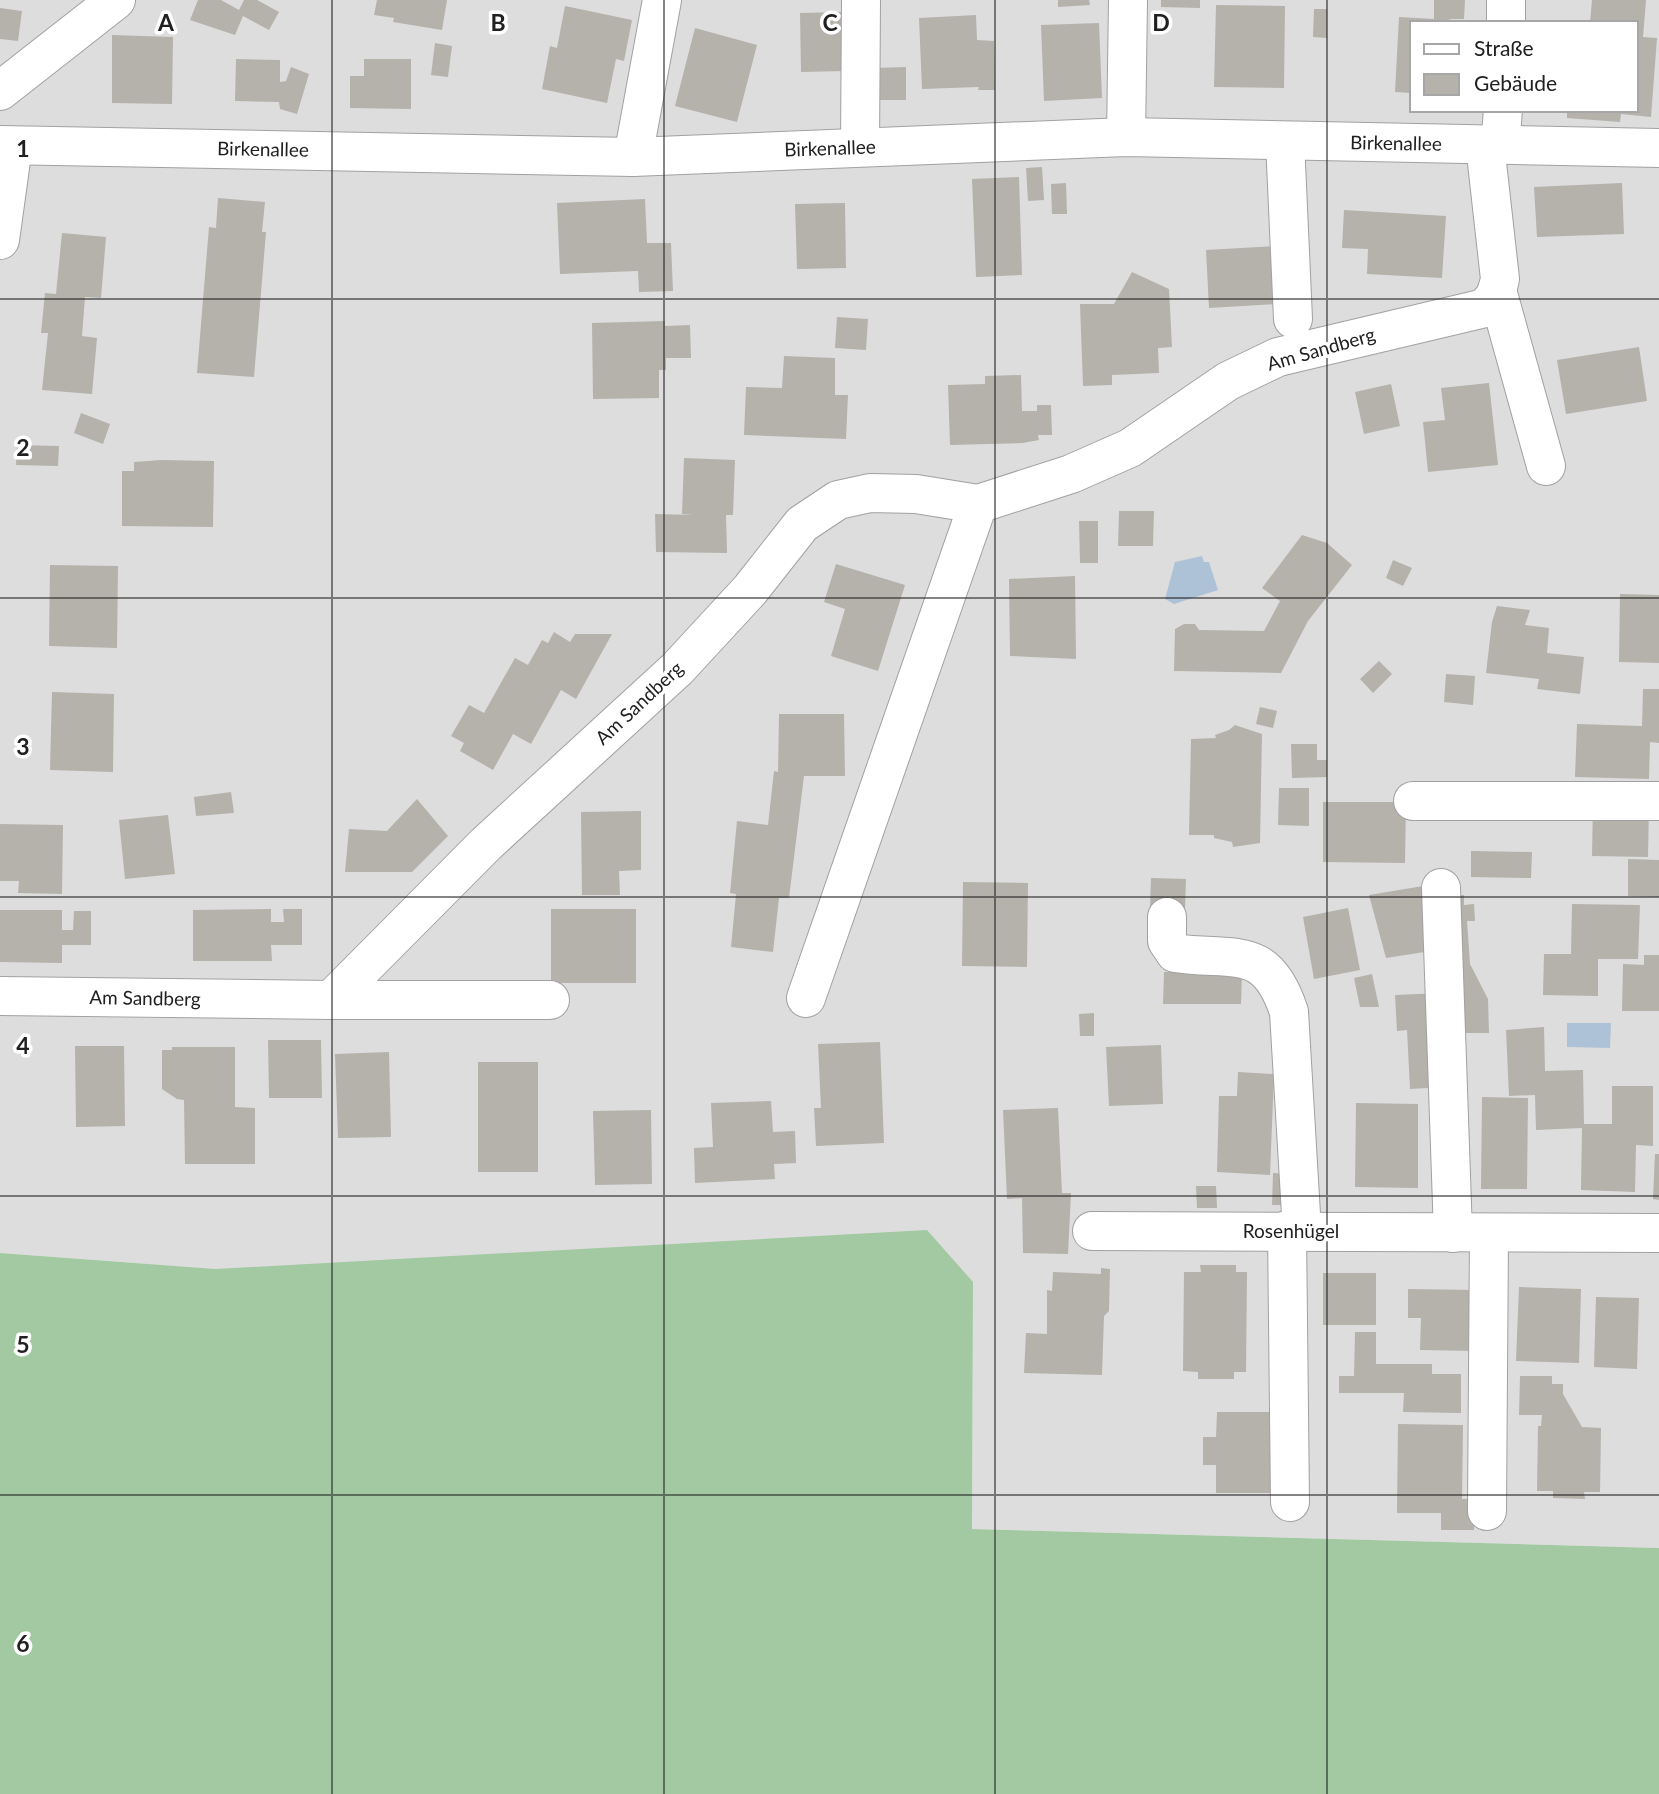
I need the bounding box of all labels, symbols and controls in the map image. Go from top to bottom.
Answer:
text: A [157,8,175,36]
text: B [490,8,506,36]
text: C [822,8,838,36]
text: D [1152,8,1170,36]
legend [1410,21,1638,112]
text: Straße [1474,35,1534,60]
text: Gebäude [1474,70,1557,95]
street label: Birkenallee [1350,130,1442,155]
text: 1 [16,134,30,162]
street label: Birkenallee [784,134,876,161]
street label: Birkenallee [217,136,309,161]
street label: Am Sandberg [1264,322,1378,375]
text: 2 [16,433,30,461]
street label: Am Sandberg [590,656,687,749]
text: 3 [16,732,30,760]
street label: Am Sandberg [89,985,201,1010]
text: 4 [16,1031,30,1059]
street label: Rosenhügel [1243,1219,1339,1242]
text: 5 [16,1330,30,1358]
text: 6 [16,1629,30,1657]

